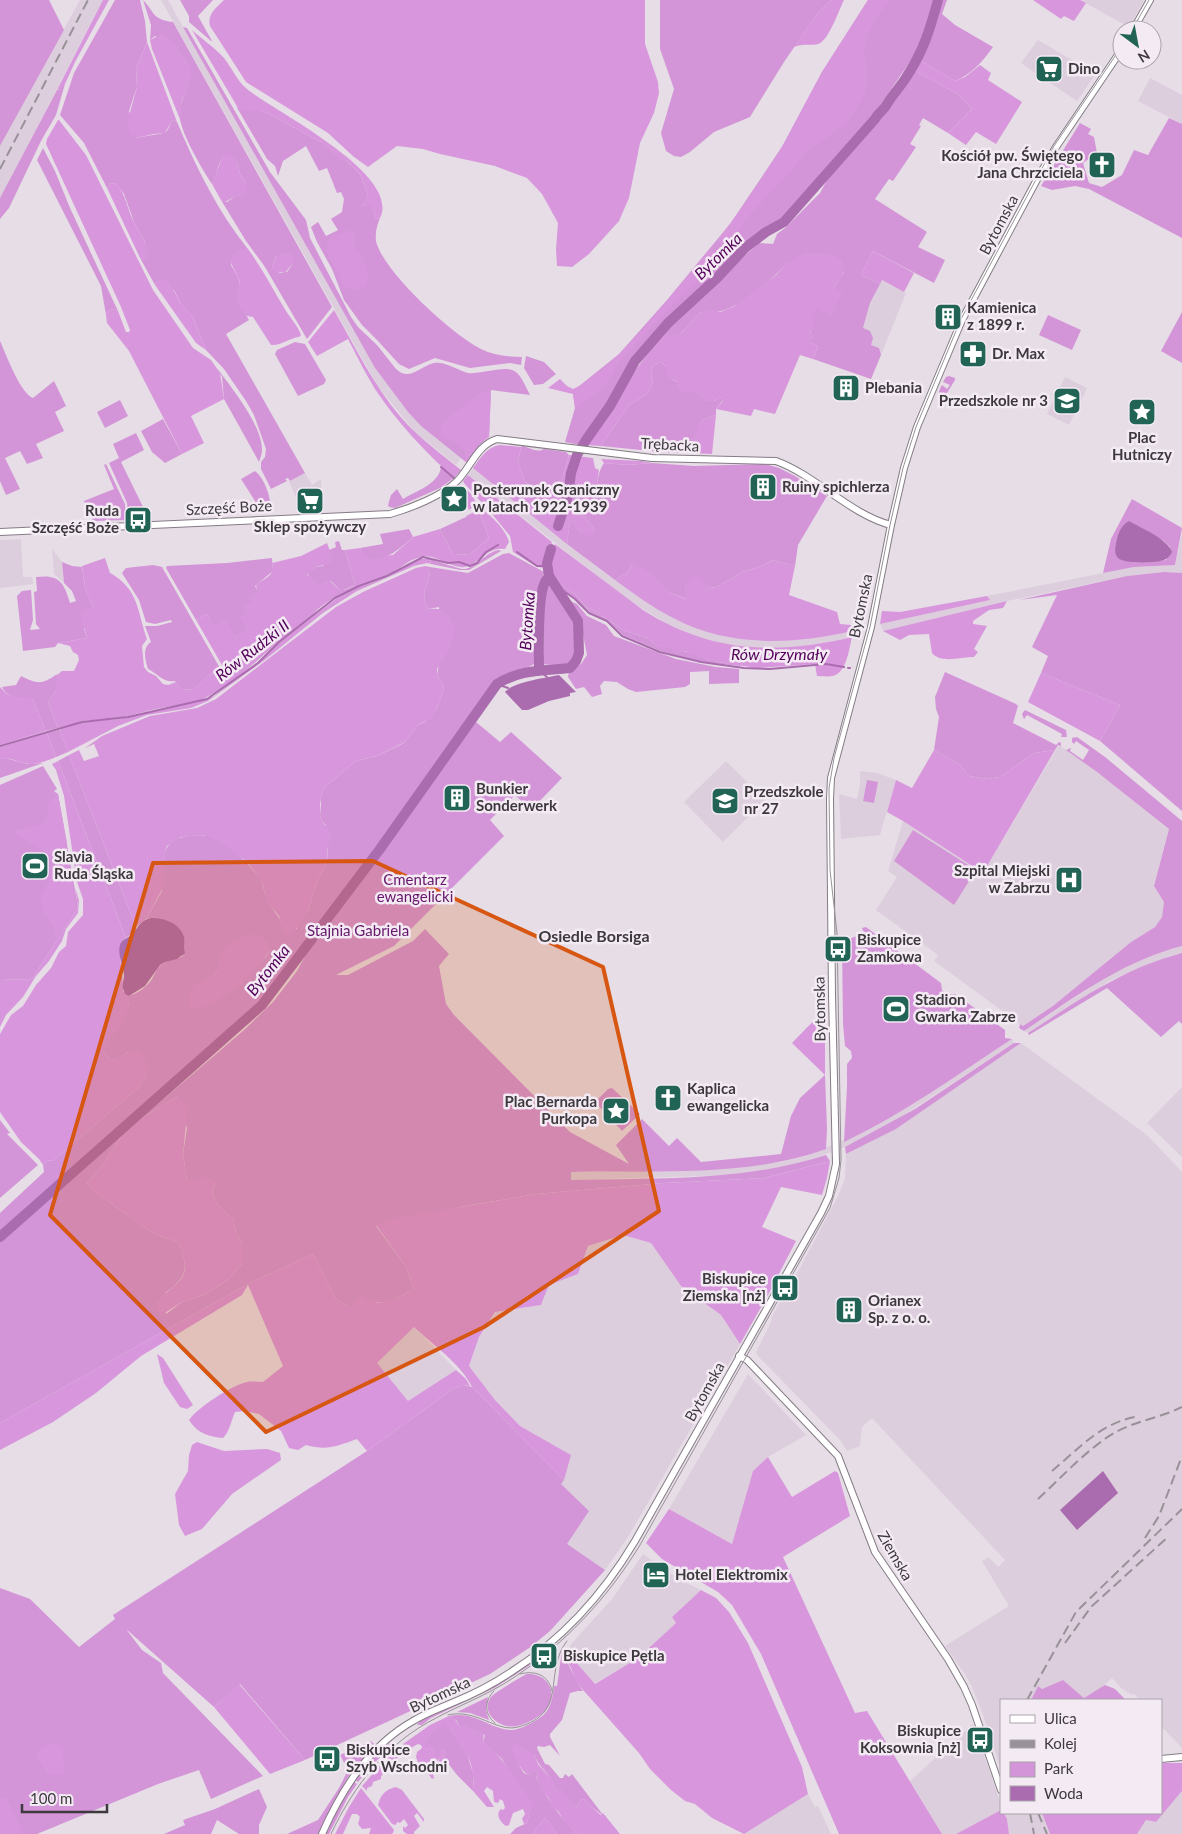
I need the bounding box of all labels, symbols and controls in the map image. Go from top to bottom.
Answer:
north arrow [1112,20,1162,70]
text: N [1135,46,1153,67]
supermarket icon: Dino [1034,54,1064,84]
place label: Dino [1068,59,1101,77]
place label: Kościół pw. Świętego Jana Chrzciciela [941,146,1083,181]
church icon: Kościół pw. Świętego Jana Chrzciciela [1087,150,1117,180]
street label: Bytomska [975,192,1021,257]
water label: Bytomka [690,228,745,283]
place label: Kamienica z 1899 r. [967,298,1036,333]
building icon: Kamienica z 1899 r. [933,302,963,332]
pharmacy icon: Dr. Max [958,339,988,369]
place label: Dr. Max [992,344,1045,362]
building icon: Plebania [831,373,861,403]
place label: Plebania [865,378,922,396]
school or university icon: Przedszkole nr 3 [1052,386,1082,416]
place label: Przedszkole nr 3 [939,391,1048,409]
place icon: Plac Hutniczy [1127,397,1157,427]
place label: Plac Hutniczy [1112,428,1172,463]
street label: Trębacka [640,433,700,455]
building icon: Ruiny spichlerza [748,472,778,502]
place label: Ruiny spichlerza [782,477,890,495]
place label: Posterunek Graniczny w latach 1922-1939 [473,480,619,515]
place icon: Posterunek Graniczny w latach 1922-1939 [439,484,469,514]
supermarket icon: Sklep spożywczy [295,486,325,516]
street label: Szczęść Boże [185,496,273,518]
place label: Ruda Szczęść Boże [32,501,119,536]
bus stop icon: Ruda Szczęść Boże [123,505,153,535]
place label: Sklep spożywczy [254,517,366,535]
street label: Bytomska [844,572,876,639]
water label: Bytomka [515,591,538,651]
water label: Rów Rudzki II [211,615,292,684]
water label: Rów Drzymały [731,644,827,663]
place label: Bunkier Sonderwerk [476,779,558,814]
place label: Przedszkole nr 27 [744,782,824,817]
building icon: Bunkier Sonderwerk [442,783,472,813]
school or university icon: Przedszkole nr 27 [710,786,740,816]
place label: Slavia Ruda Śląska [54,847,133,882]
sports icon: Slavia Ruda Śląska [20,851,50,881]
place label: Szpital Miejski w Zabrzu [954,861,1050,896]
hospital icon: Szpital Miejski w Zabrzu [1054,865,1084,895]
park label: Cmentarz ewangelicki [377,870,453,905]
park label: Stajnia Gabriela [307,921,409,939]
district label: Osiedle Borsiga [538,926,650,945]
place label: Biskupice Zamkowa [857,930,922,965]
bus stop icon: Biskupice Zamkowa [823,934,853,964]
water label: Bytomka [242,941,293,999]
street label: Bytomska [809,976,829,1042]
place label: Stadion Gwarka Zabrze [915,990,1016,1025]
sports icon: Stadion Gwarka Zabrze [881,994,911,1024]
place label: Kaplica ewangelicka [687,1079,769,1114]
church icon: Kaplica ewangelicka [653,1083,683,1113]
place label: Plac Bernarda Purkopa [505,1092,597,1127]
place icon: Plac Bernarda Purkopa [601,1096,631,1126]
place label: Biskupice Ziemska [nż] [683,1269,766,1304]
bus stop icon: Biskupice Ziemska [nż] [770,1273,800,1303]
place label: Orianex Sp. z o. o. [868,1291,930,1326]
building icon: Orianex Sp. z o. o. [834,1295,864,1325]
street label: Bytomska [680,1359,728,1424]
street label: Ziemska [874,1527,917,1584]
hotel icon: Hotel Elektromix [641,1560,671,1590]
place label: Hotel Elektromix [675,1565,788,1583]
bus stop icon: Biskupice Pętla [529,1641,559,1671]
place label: Biskupice Pętla [563,1646,665,1664]
street label: Bytomska [406,1672,473,1716]
legend [1000,1699,1162,1814]
text: Ulica [1044,1709,1077,1727]
place label: Biskupice Koksownia [nż] [860,1721,961,1756]
bus stop icon: Biskupice Koksownia [nż] [965,1725,995,1755]
text: Kolej [1044,1734,1077,1752]
place label: Biskupice Szyb Wschodni [346,1740,448,1775]
bus stop icon: Biskupice Szyb Wschodni [312,1744,342,1774]
text: Park [1044,1759,1074,1777]
scale bar [22,1782,108,1814]
text: Woda [1044,1784,1083,1802]
text: 100 m [30,1789,72,1807]

